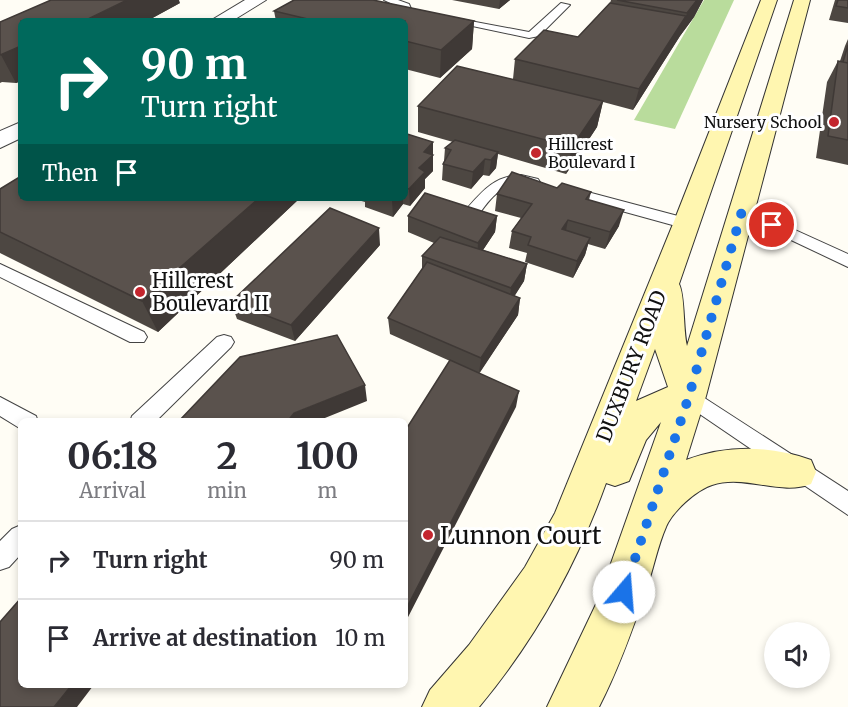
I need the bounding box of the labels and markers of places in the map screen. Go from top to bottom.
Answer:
place label: Nursery School [704,112,822,132]
marker: Nursery School [827,115,841,129]
place label: Hillcrest Boulevard I [548,134,636,172]
marker: Hillcrest Boulevard I [529,146,543,160]
pin [746,199,797,250]
place label: Hillcrest Boulevard II [152,268,269,316]
marker: Hillcrest Boulevard II [133,285,147,299]
place label: Lunnon Court [440,520,602,551]
marker: Lunnon Court [421,528,435,542]

